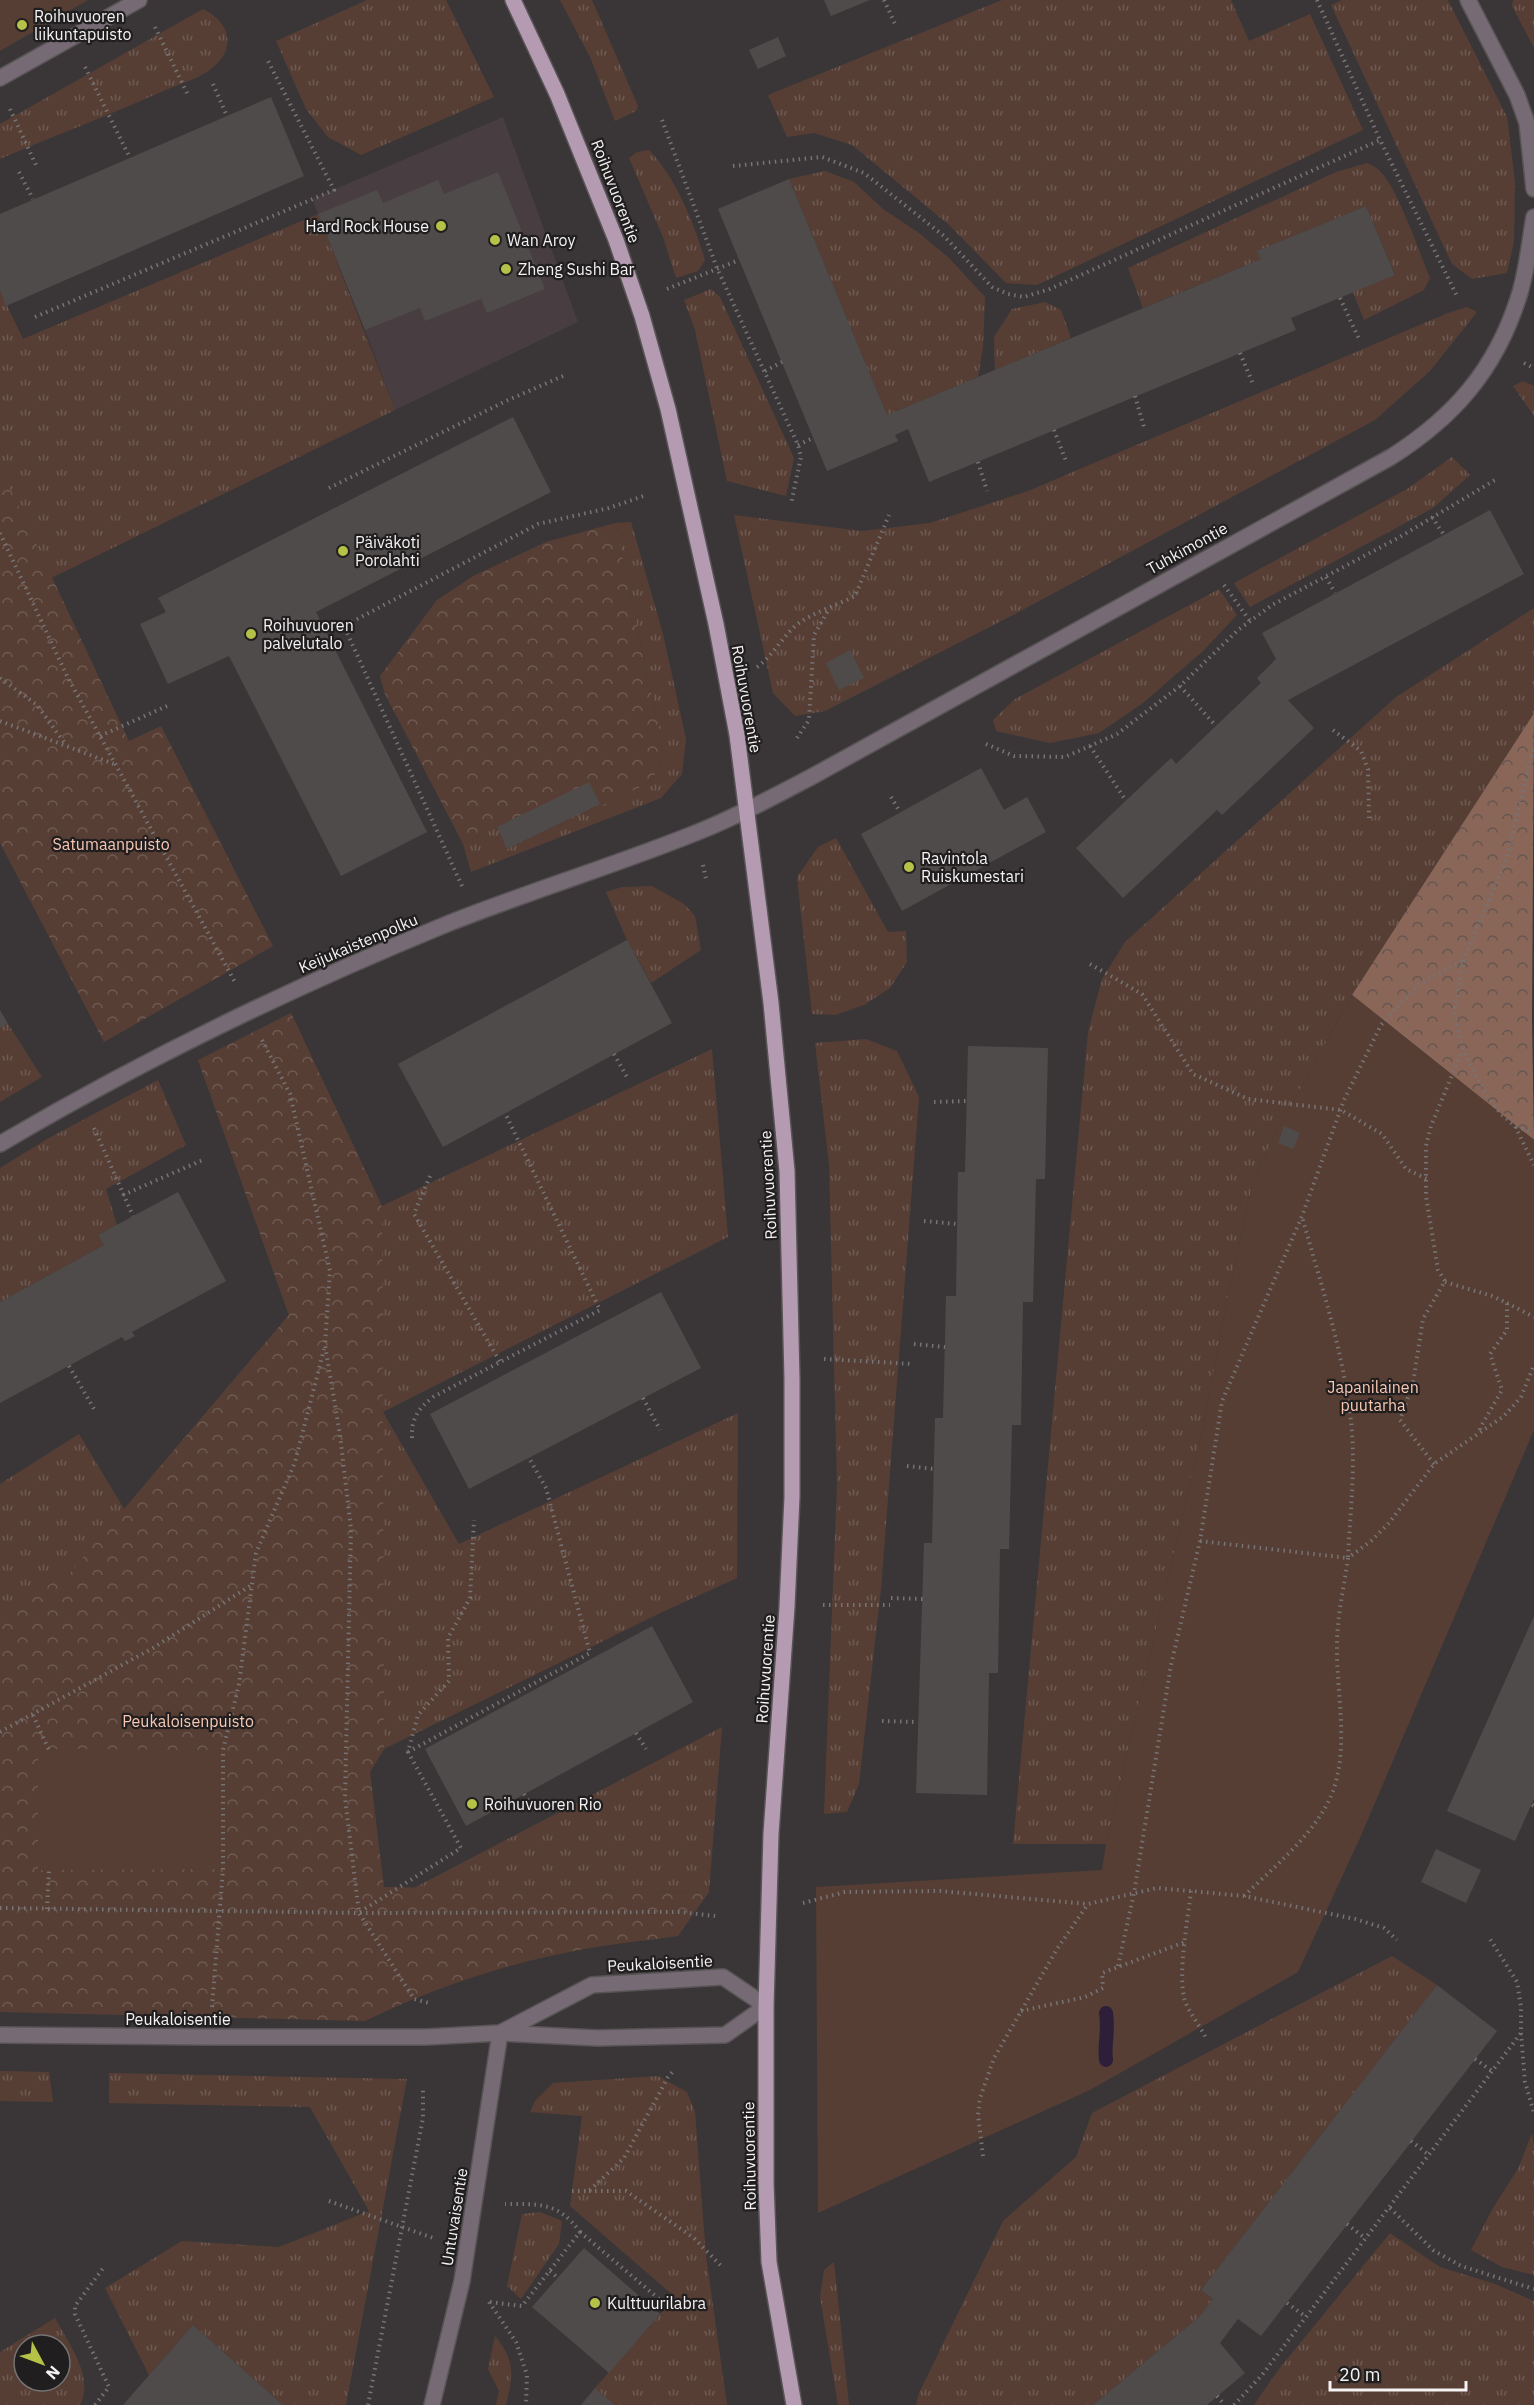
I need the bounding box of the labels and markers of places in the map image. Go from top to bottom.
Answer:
place label: Roihuvuoren liikuntapuisto [34,6,132,44]
marker: Roihuvuoren liikuntapuisto [15,18,29,32]
place label: Hard Rock House [305,216,429,236]
marker: Hard Rock House [434,219,448,233]
place label: Wan Aroy [507,230,575,250]
marker: Wan Aroy [488,233,502,247]
place label: Zheng Sushi Bar [518,259,634,279]
marker: Zheng Sushi Bar [499,262,513,276]
place label: Päiväkoti Porolahti [355,532,420,570]
marker: Päiväkoti Porolahti [336,544,350,558]
place label: Roihuvuoren palvelutalo [263,615,354,653]
marker: Roihuvuoren palvelutalo [244,627,258,641]
place label: Ravintola Ruiskumestari [921,848,1024,886]
marker: Ravintola Ruiskumestari [902,860,916,874]
place label: Roihuvuoren Rio [484,1794,602,1814]
marker: Roihuvuoren Rio [465,1797,479,1811]
place label: Kulttuurilabra [607,2293,706,2313]
marker: Kulttuurilabra [588,2296,602,2310]

